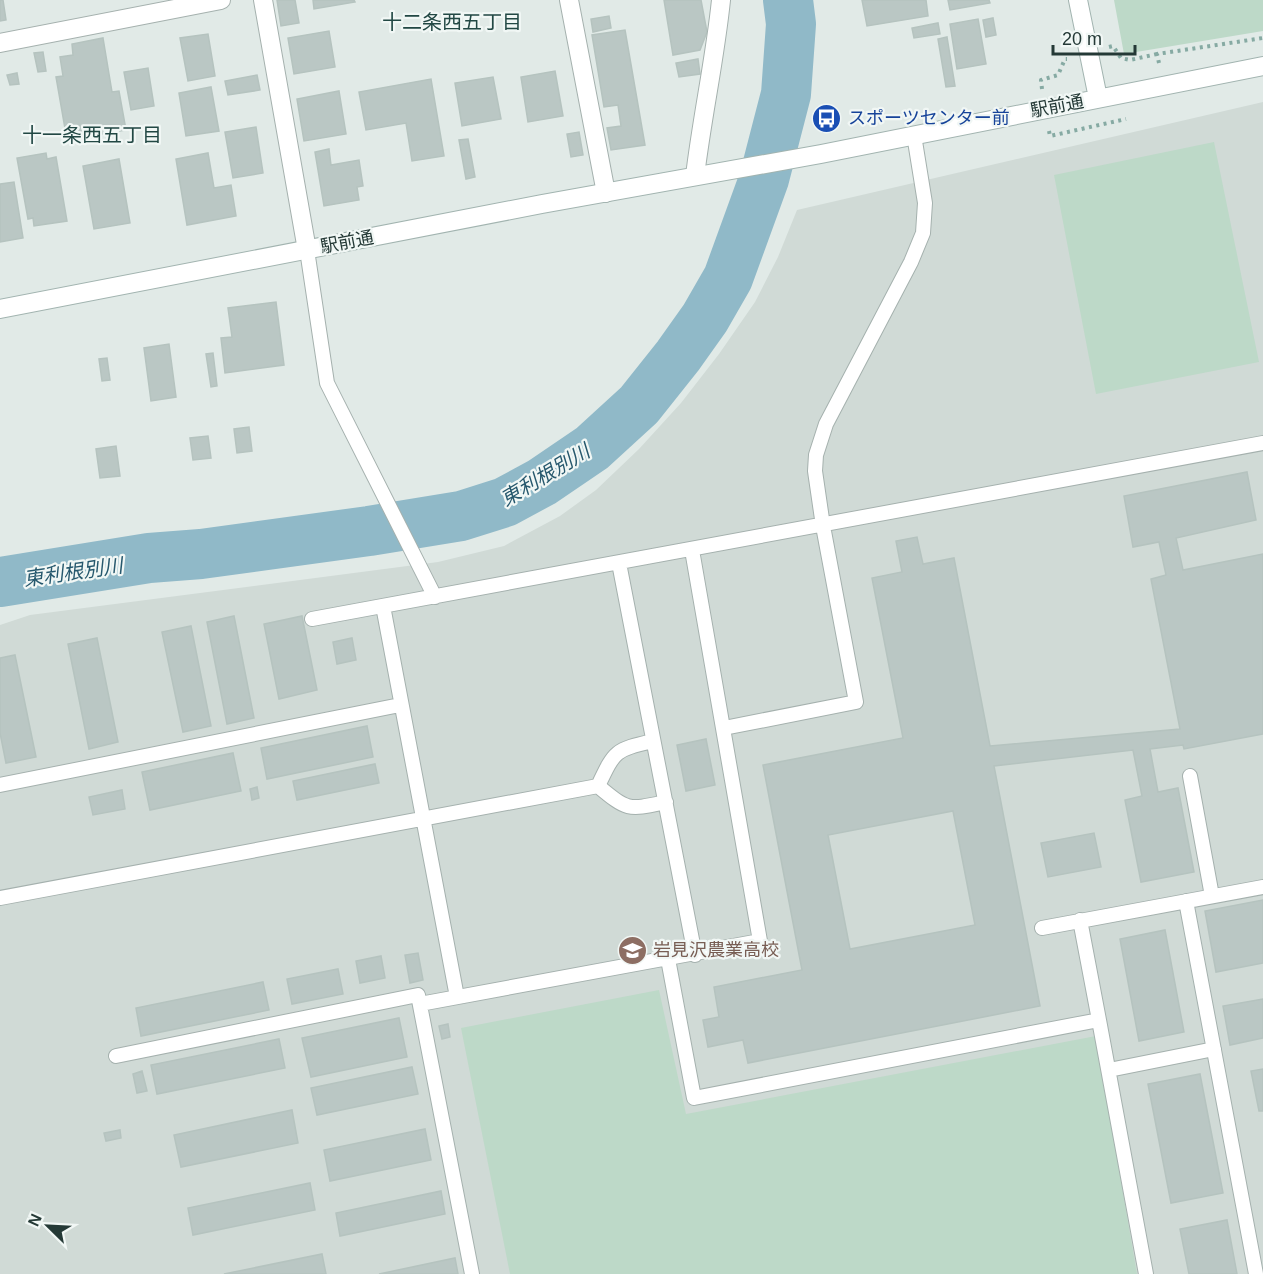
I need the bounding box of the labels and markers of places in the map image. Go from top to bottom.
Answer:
bus stop icon: スポーツセンター前 [811,102,843,134]
place label: スポーツセンター前 [848,108,1010,128]
school or university icon: 岩見沢農業高校 [616,934,648,966]
place label: 岩見沢農業高校 [653,940,779,960]

